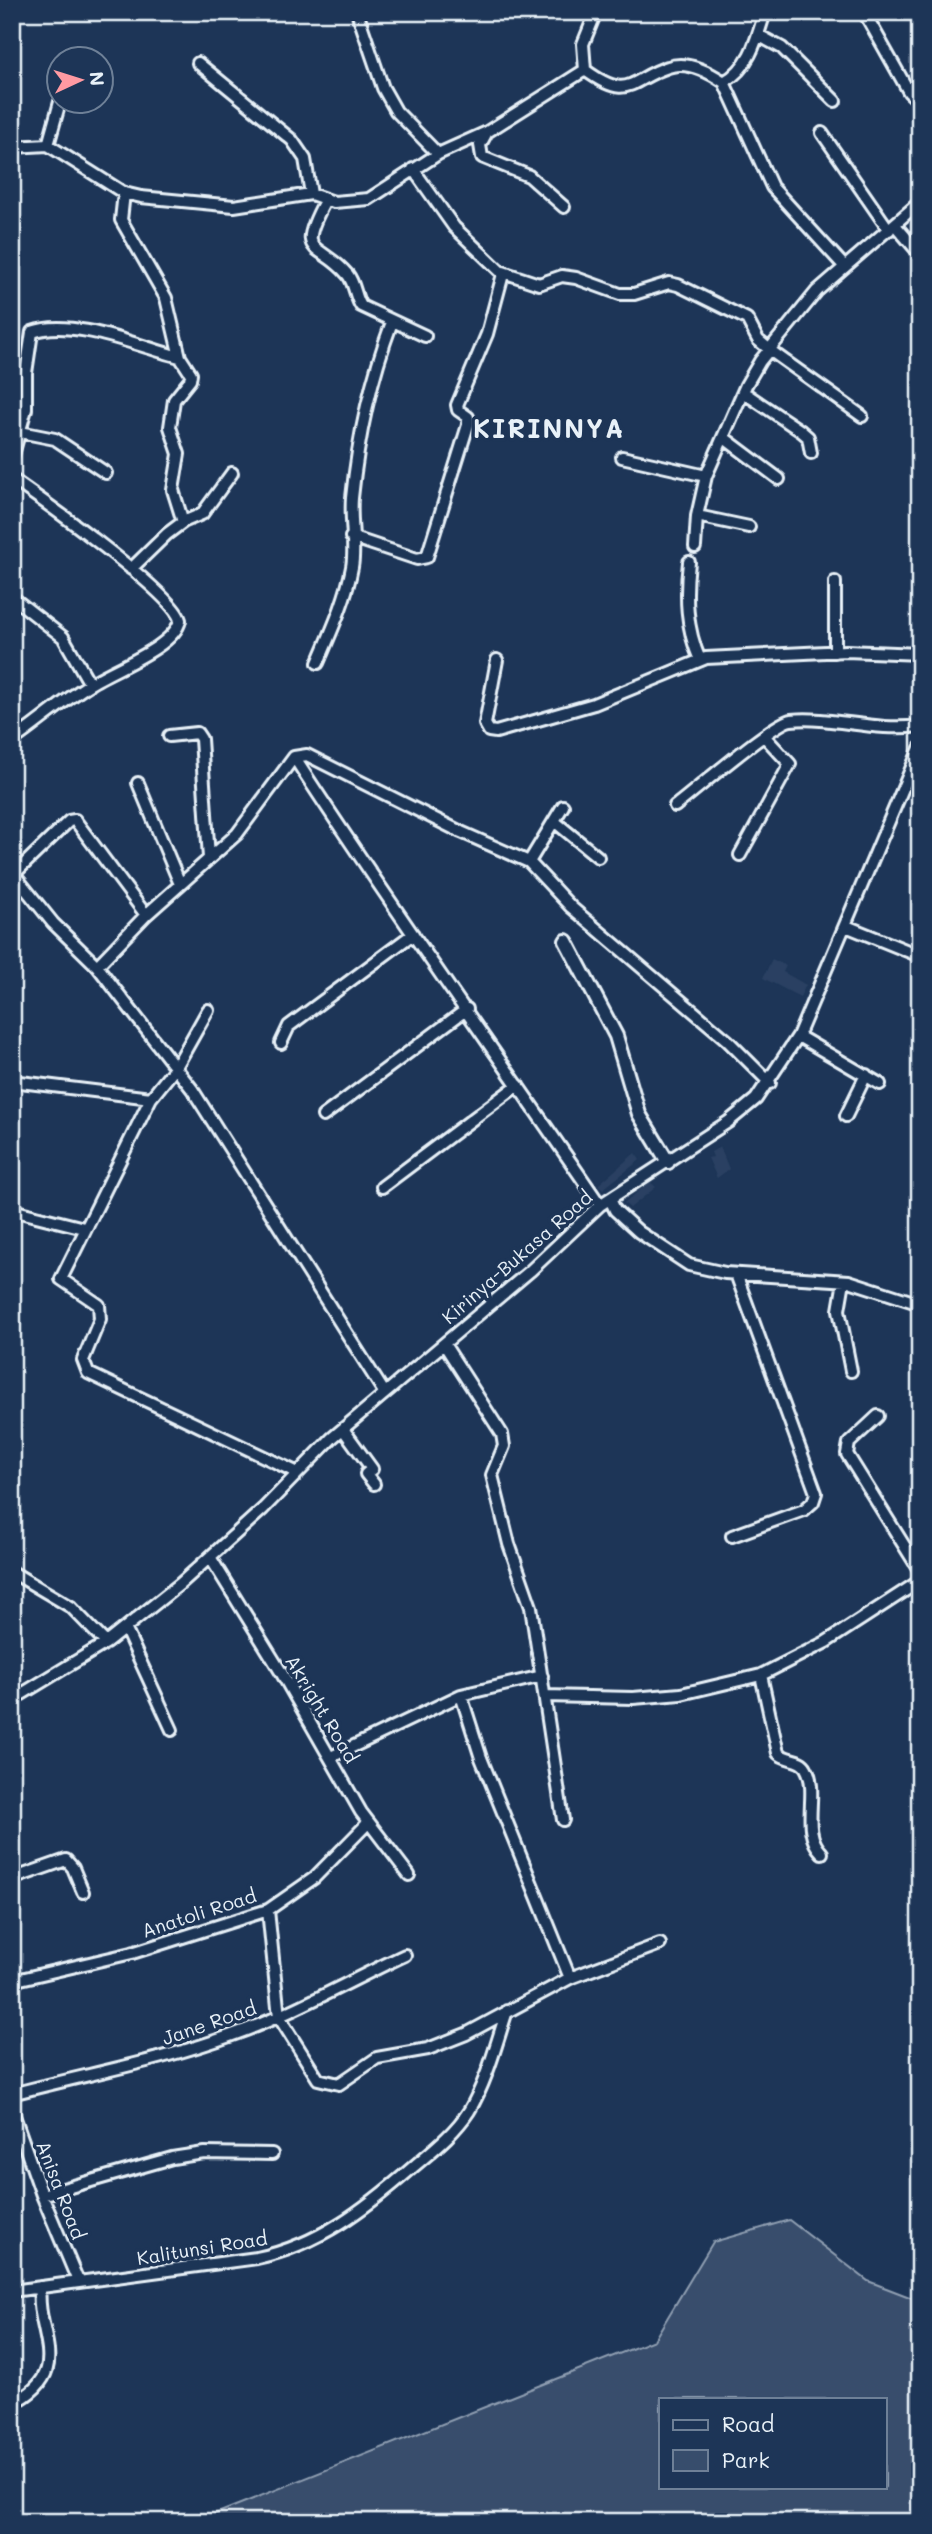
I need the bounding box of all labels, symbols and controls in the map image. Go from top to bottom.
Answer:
north arrow [46,46,116,116]
text: N [84,71,110,87]
district label: KIRINNYA [473,411,625,445]
street label: Kirinya-Bukasa Road [436,1184,597,1329]
street label: Akright Road [280,1650,365,1768]
street label: Anatoli Road [138,1882,259,1943]
street label: Jane Road [158,1995,259,2050]
street label: Anisa Road [31,2137,92,2243]
street label: Kalitunsi Road [135,2225,269,2270]
legend [659,2398,886,2488]
text: Road [722,2410,774,2437]
text: Park [722,2446,770,2473]

